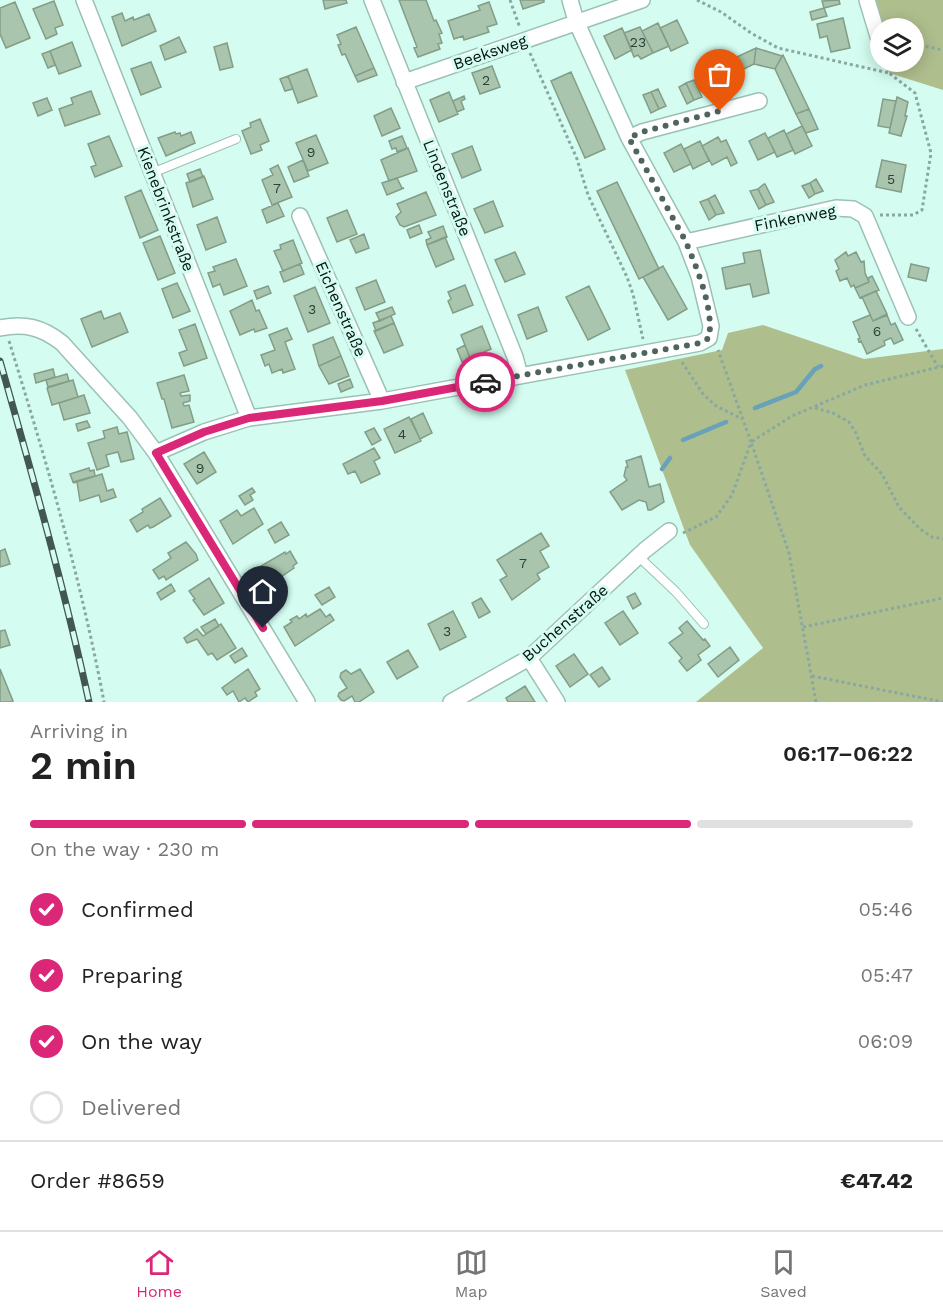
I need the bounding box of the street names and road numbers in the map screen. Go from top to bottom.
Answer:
street label: Beeksweg [451,30,530,73]
street label: Lindenstraße [419,137,475,239]
street label: Kienebrinkstraße [133,144,199,274]
street label: Finkenweg [753,201,838,235]
street label: Eichenstraße [312,259,370,359]
street label: Buchenstraße [518,580,612,666]

